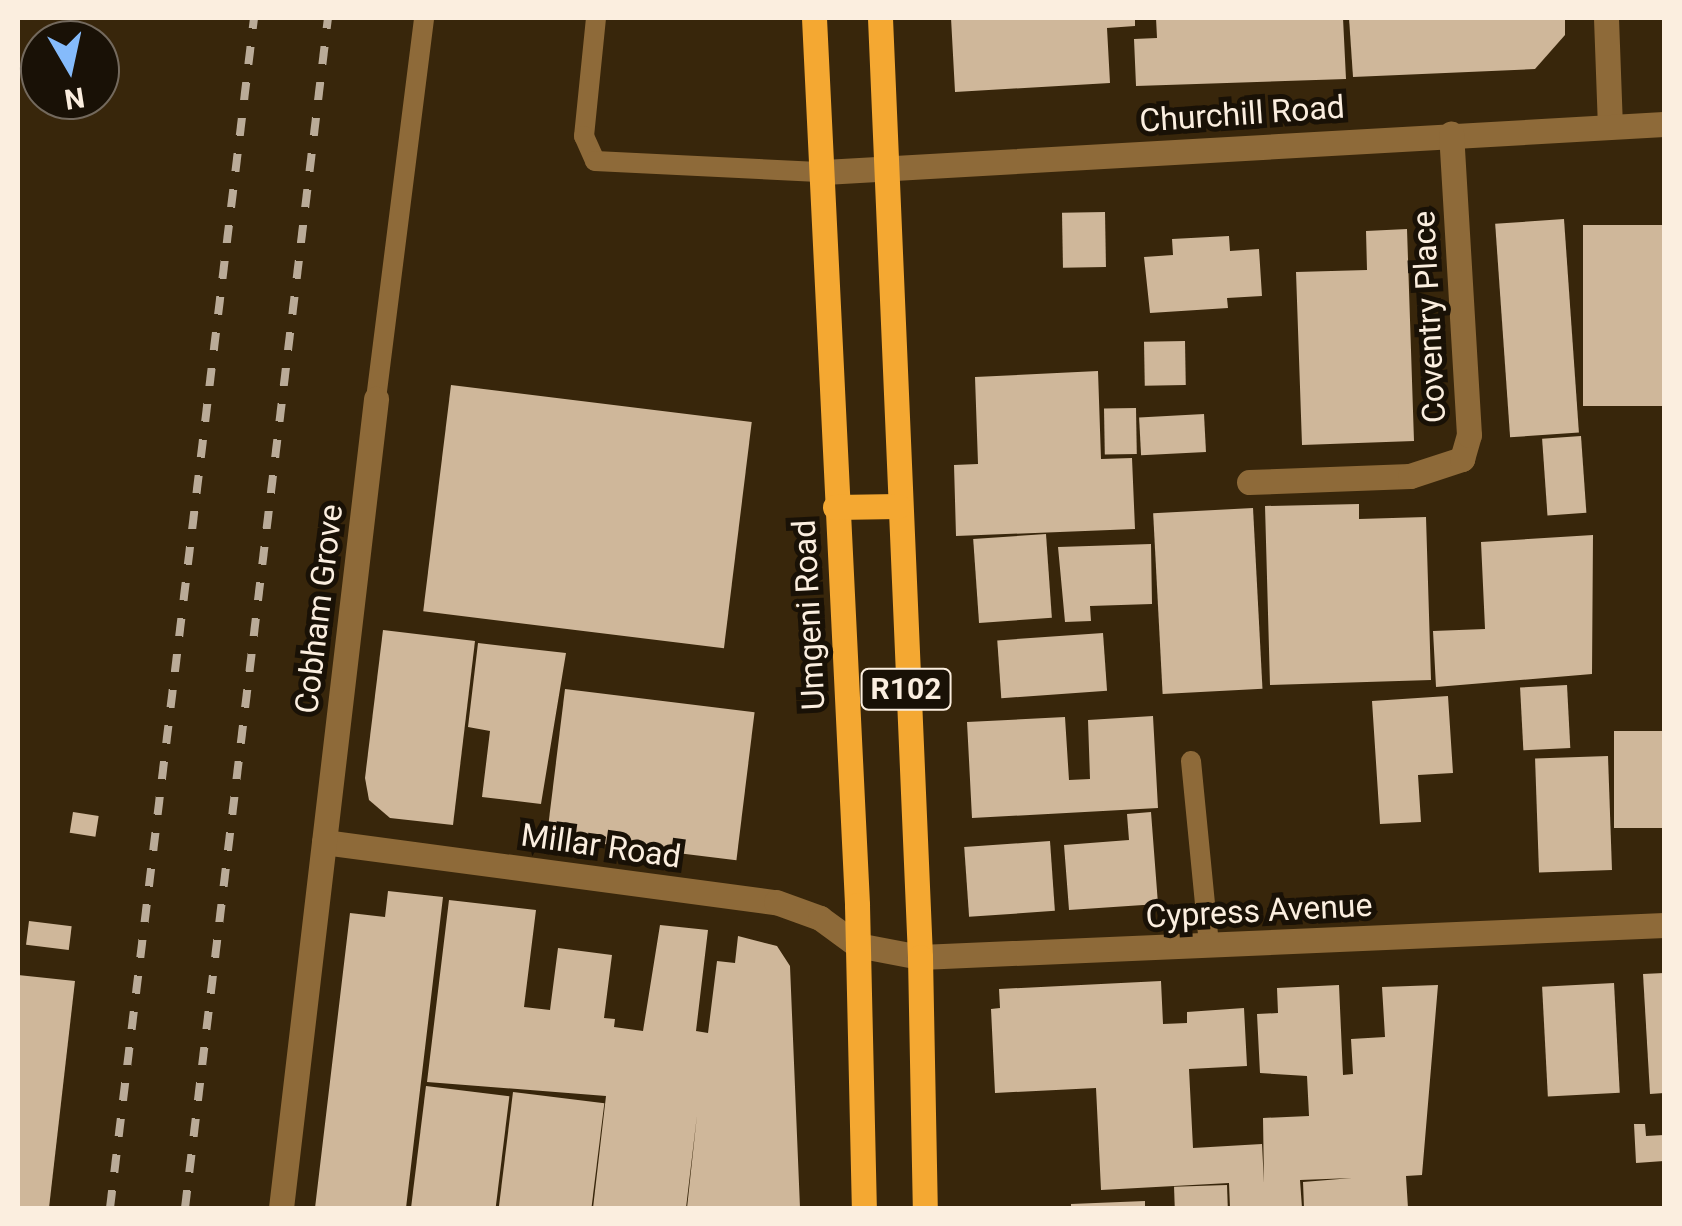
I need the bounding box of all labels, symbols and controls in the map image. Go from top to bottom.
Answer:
north arrow [20,20,120,120]
text: N [62,80,87,116]
street label: Churchill Road [1138,88,1346,140]
street label: Coventry Place [1404,210,1454,424]
street label: Cobham Grove [287,502,351,716]
street label: Umgeni Road [785,519,833,711]
road number: R102 [858,664,954,714]
street label: Millar Road [519,816,683,876]
street label: Cypress Avenue [1145,886,1373,936]

